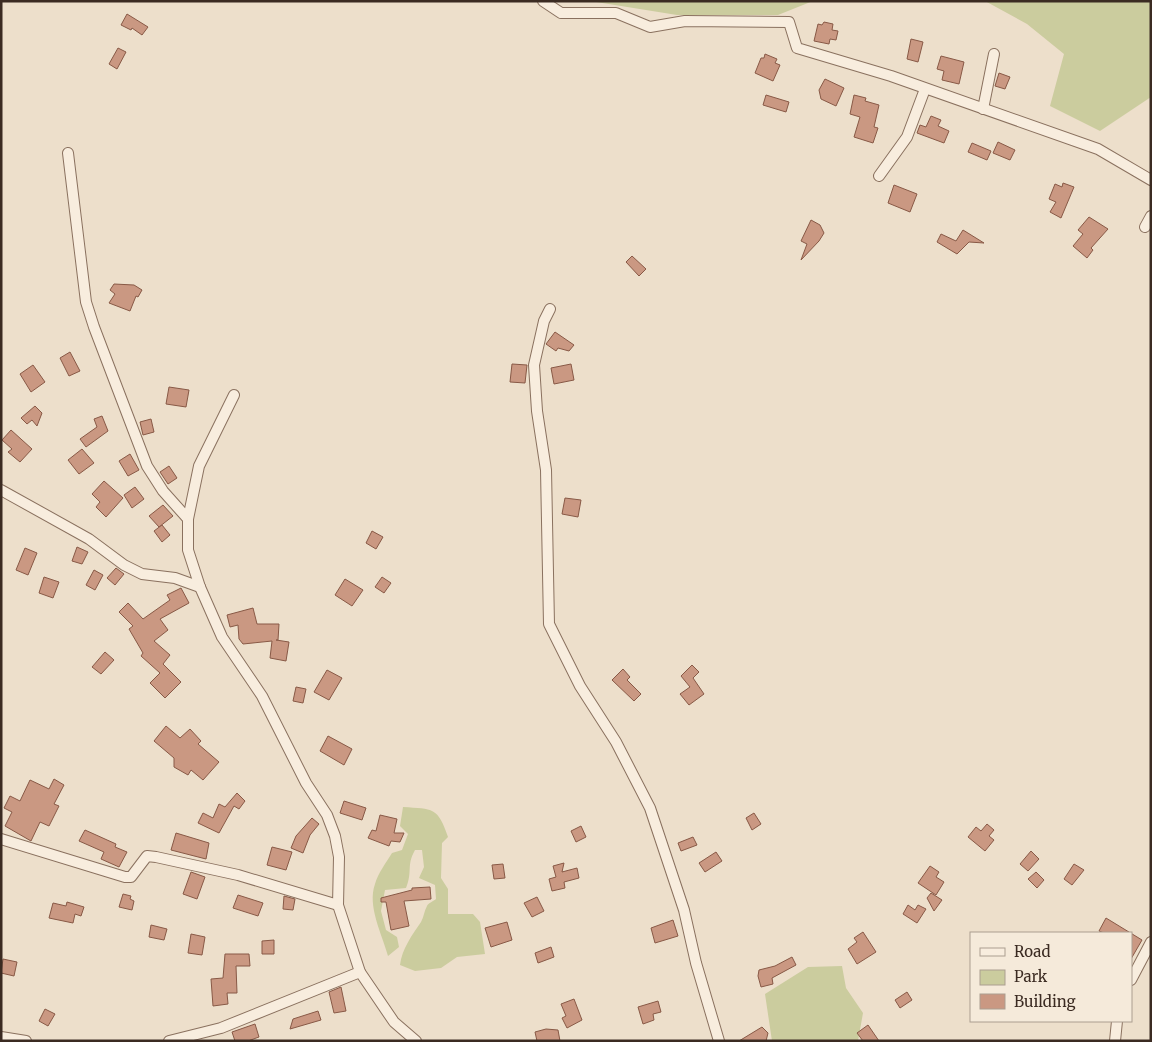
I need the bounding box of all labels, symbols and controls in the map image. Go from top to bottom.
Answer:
legend [970,932,1132,1022]
text: Road [1014,942,1050,961]
text: Park [1014,967,1048,986]
text: Building [1014,992,1076,1011]

